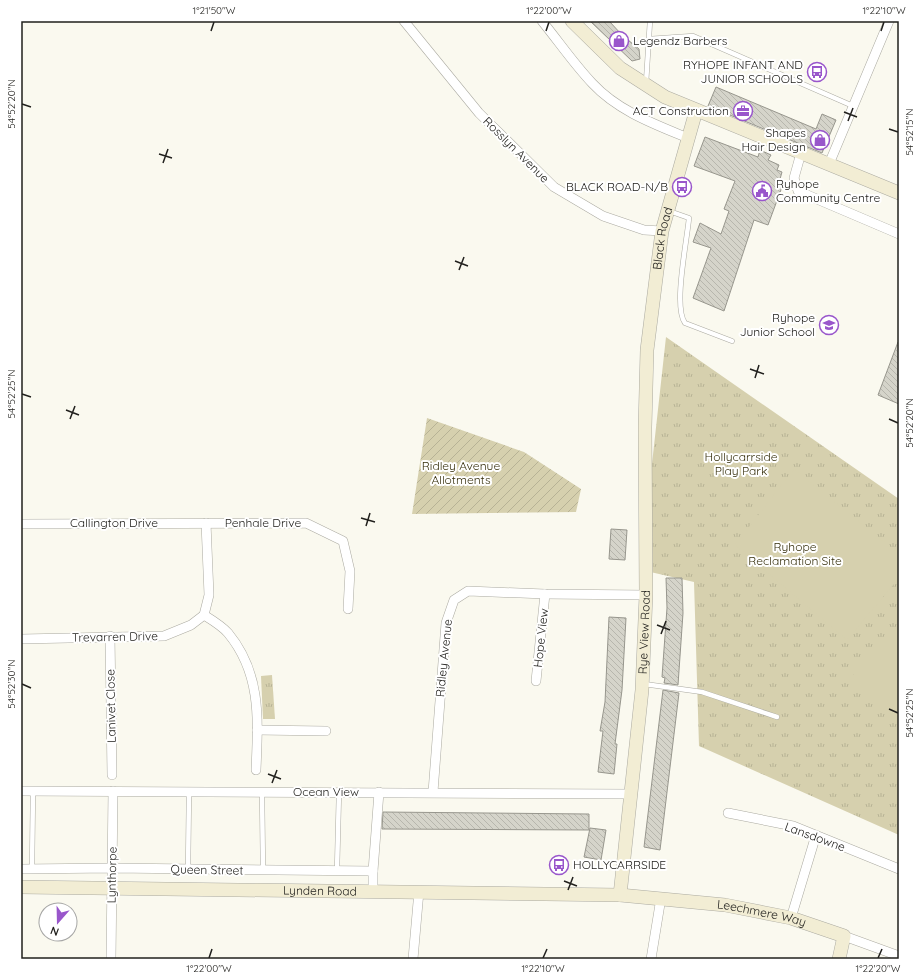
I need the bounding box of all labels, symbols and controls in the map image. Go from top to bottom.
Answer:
text: 1°21'50"W [192,4,236,17]
text: 1°22'00"W [526,4,572,17]
text: 1°22'10"W [862,4,906,17]
shop icon: Legendz Barbers [608,30,630,52]
place label: Legendz Barbers [633,33,728,48]
place label: RYHOPE INFANT AND JUNIOR SCHOOLS [683,57,803,86]
bus stop icon: RYHOPE INFANT AND JUNIOR SCHOOLS [806,61,828,83]
text: 54°52'20"N [5,79,18,129]
office icon: ACT Construction [732,100,754,122]
place label: ACT Construction [633,103,729,118]
text: 54°52'15"N [903,108,916,156]
street label: Rosslyn Avenue [480,114,553,186]
place label: Shapes Hair Design [741,125,806,154]
shop icon: Shapes Hair Design [809,129,831,151]
bus stop icon: BLACK ROAD-N/B [671,176,693,198]
place label: Ryhope Community Centre [776,176,880,205]
place label: BLACK ROAD-N/B [566,179,668,194]
public building icon: Ryhope Community Centre [751,180,773,202]
street label: Black Road [649,205,675,271]
place label: Ryhope Junior School [740,310,815,339]
school or university icon: Ryhope Junior School [818,314,840,336]
text: 54°52'25"N [5,369,18,419]
text: 54°52'20"N [903,398,916,448]
park label: Hollycarrside Play Park [705,449,778,478]
park label: Ridley Avenue Allotments [422,458,500,487]
street label: Callington Drive [70,515,158,530]
street label: Penhale Drive [225,515,301,530]
park label: Ryhope Reclamation Site [748,539,842,568]
street label: Rye View Road [635,590,653,675]
street label: Hope View [530,608,551,668]
street label: Ridley Avenue [432,618,455,698]
street label: Trevarren Drive [72,628,158,645]
text: 54°52'30"N [5,659,18,709]
street label: Lanivet Close [102,669,119,743]
text: 54°52'25"N [903,688,916,738]
street label: Ocean View [293,784,359,799]
street label: Lansdowne [783,819,848,855]
street label: Lynthorpe [104,846,119,903]
bus stop icon: HOLLYCARRSIDE [548,854,570,876]
place label: HOLLYCARRSIDE [573,857,666,872]
street label: Queen Street [171,861,243,878]
street label: Lynden Road [283,882,357,898]
street label: Leechmere Way [716,896,808,930]
north arrow [38,902,78,942]
text: N [48,923,61,939]
text: 1°22'00"W [186,962,232,975]
text: 1°22'10"W [521,962,565,975]
text: 1°22'20"W [855,962,901,975]

